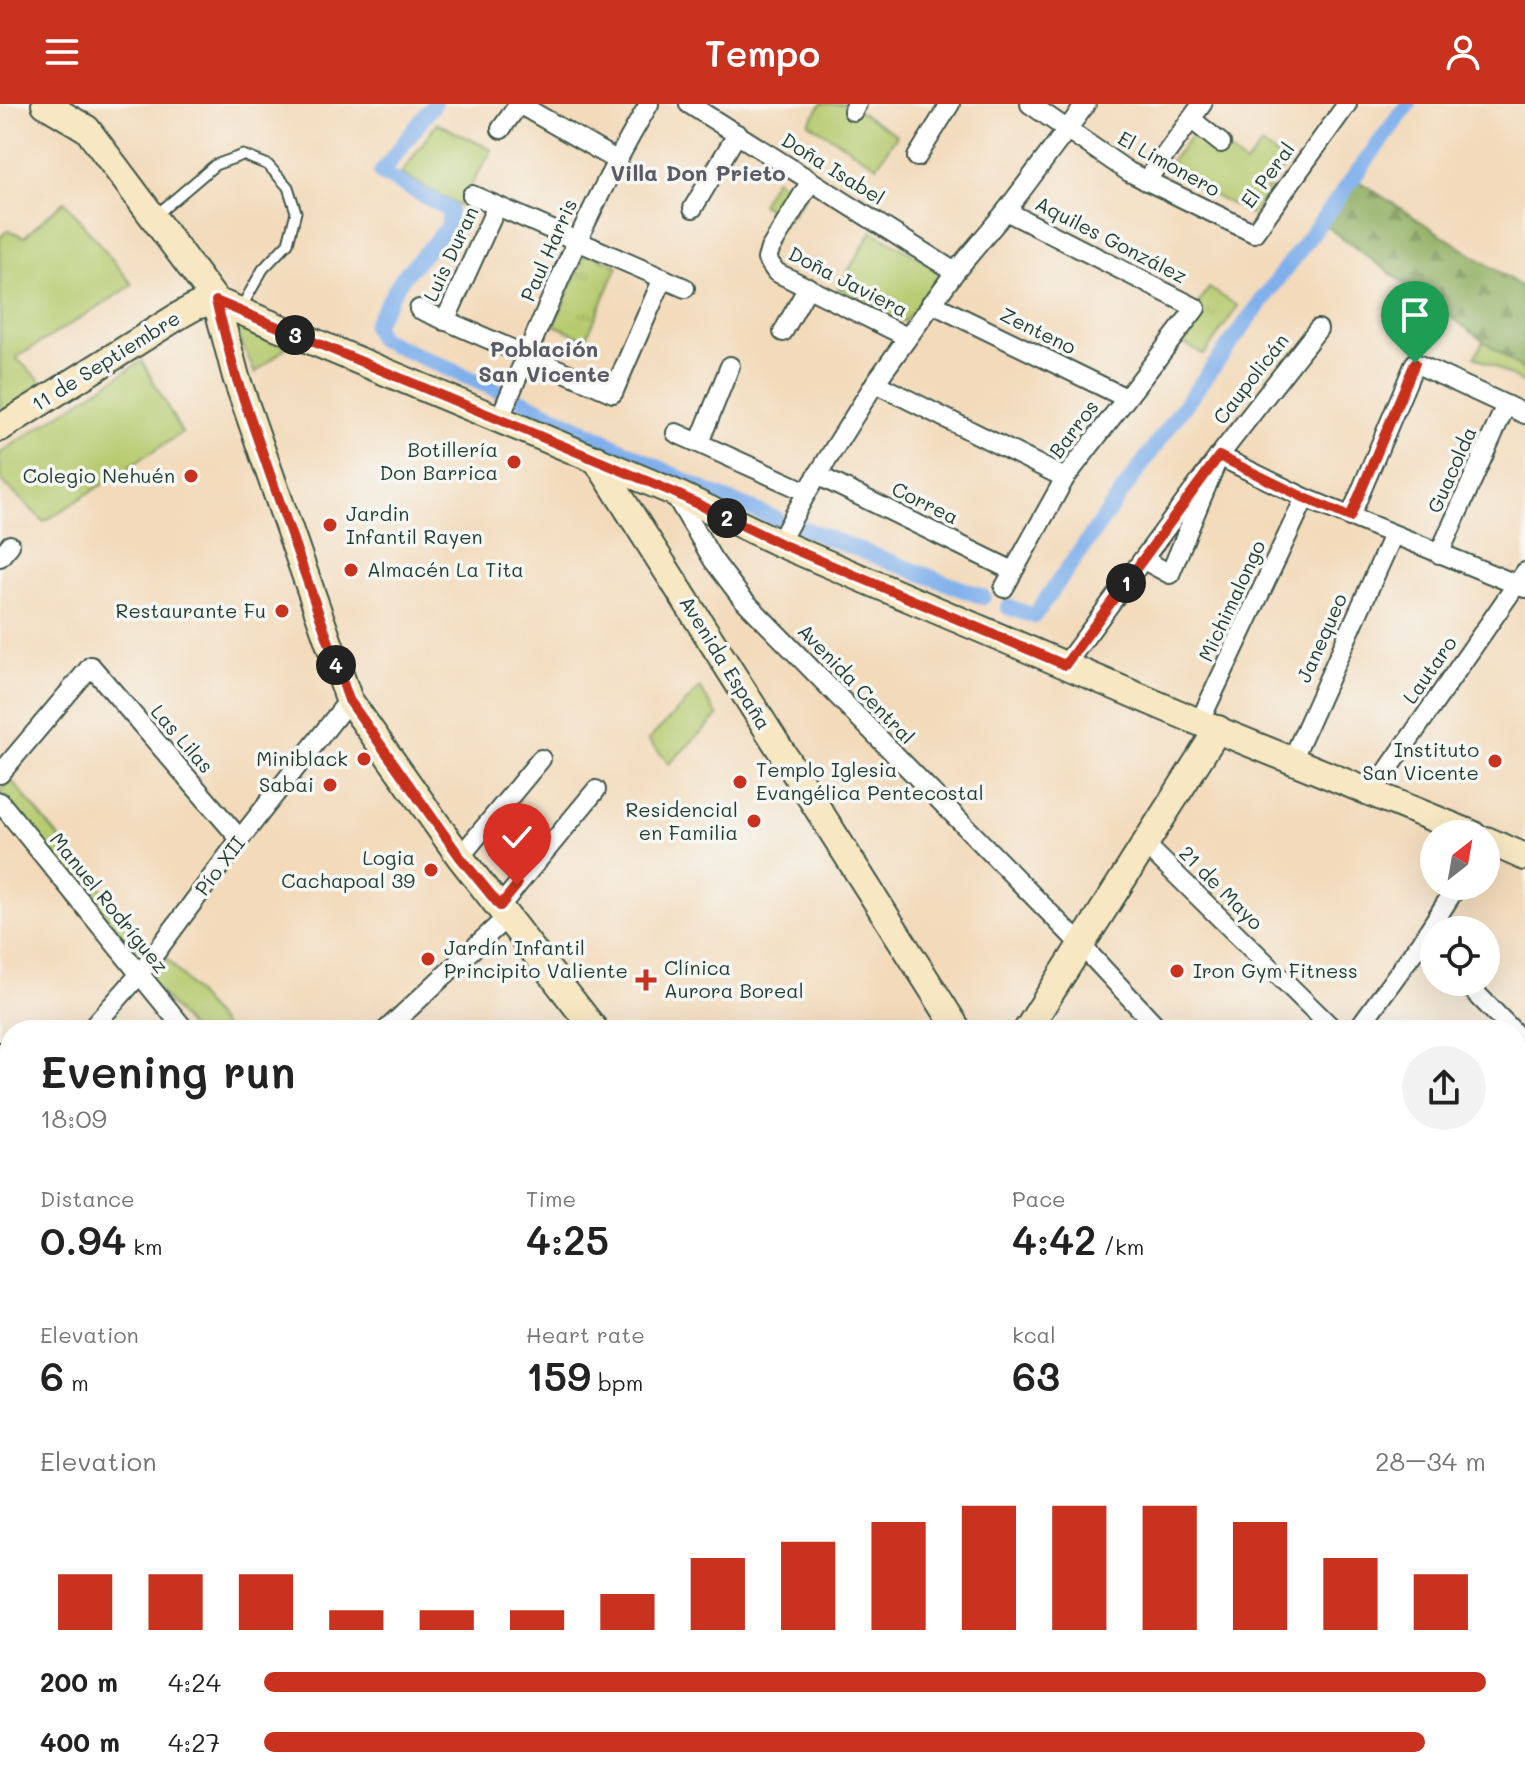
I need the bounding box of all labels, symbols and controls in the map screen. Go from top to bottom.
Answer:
text: Tempo [705,29,820,76]
icon: menu [40,30,84,74]
icon: person [1441,30,1485,74]
street label: El Limonero [1114,124,1225,202]
street label: Doña Isabel [777,126,890,210]
street label: El Peral [1235,136,1300,212]
district label: Villa Don Prieto [610,158,786,187]
street label: Aquiles González [1031,190,1192,289]
street label: Paul Harris [514,194,582,305]
street label: Luis Duran [417,202,483,305]
street label: Doña Javiera [784,240,913,322]
pin [1381,281,1449,363]
icon: arrive [1393,293,1437,337]
street label: Zenteno [996,301,1081,360]
street label: 11 de Septiembre [26,304,184,416]
pin: 3 [275,315,315,355]
text: 3 [288,320,302,349]
street label: Caupolicán [1207,328,1294,429]
district label: Población San Vicente [478,334,610,388]
street label: Barros [1043,394,1104,463]
street label: Guacolda [1421,422,1482,517]
place label: Botillería Don Barrica [380,436,498,485]
marker: Botillería Don Barrica [505,453,523,471]
place label: Colegio Nehuén [23,462,175,488]
marker: Colegio Nehuén [182,467,200,485]
street label: Correa [888,475,963,529]
pin: 2 [707,498,747,538]
place label: Jardin Infantil Rayen [346,500,483,549]
text: 2 [721,503,733,532]
marker: Jardin Infantil Rayen [321,516,339,534]
street label: Michimalongo [1192,536,1271,665]
place label: Almacén La Tita [367,556,524,582]
marker: Almacén La Tita [342,561,360,579]
pin: 1 [1106,563,1146,603]
text: 1 [1121,568,1131,597]
street label: Janequeo [1290,589,1352,686]
street label: Avenida España [674,591,777,734]
place label: Restaurante Fu [116,597,266,623]
marker: Restaurante Fu [273,602,291,620]
street label: Avenida Central [793,618,921,749]
street label: Lautaro [1396,630,1462,708]
pin: 4 [316,645,356,685]
text: 4 [329,650,343,679]
street label: Las Lilas [146,699,220,778]
place label: Instituto San Vicente [1362,736,1479,785]
place label: Miniblack [256,745,348,771]
marker: Miniblack [355,750,373,768]
marker: Instituto San Vicente [1486,752,1504,770]
place label: Templo Iglesia Evangélica Pentecostal [756,756,984,805]
place label: Sabai [259,771,314,797]
marker: Templo Iglesia Evangélica Pentecostal [731,773,749,791]
marker: Sabai [321,776,339,794]
place label: Residencial en Familia [625,796,738,845]
pin [483,803,551,885]
marker: Residencial en Familia [745,812,763,830]
icon: check [495,815,539,859]
north arrow [1420,820,1500,900]
map controls [1420,820,1500,996]
street label: Manuel Rodríguez [45,827,175,978]
street label: Pío XII [188,830,250,900]
street label: 21 de Mayo [1174,840,1269,935]
place label: Logia Cachapoal 39 [281,844,415,893]
marker: Logia Cachapoal 39 [422,861,440,879]
button: locate [1420,916,1500,996]
place label: Jardín Infantil Principito Valiente [444,934,628,983]
marker: Jardín Infantil Principito Valiente [419,950,437,968]
place label: Clínica Aurora Boreal [664,954,804,1003]
place label: Iron Gym Fitness [1193,957,1358,983]
marker: Iron Gym Fitness [1168,962,1186,980]
marker: Clínica Aurora Boreal [635,969,657,991]
text: Evening run [40,1042,295,1099]
button: share [1402,1046,1486,1130]
text: 18:09 [40,1101,107,1135]
text: Distance [40,1184,135,1213]
text: Time [526,1184,576,1213]
text: Pace [1012,1184,1066,1213]
text: 0.94 [40,1213,126,1265]
text: 4:25 [526,1213,609,1265]
text: 4:42 [1012,1213,1096,1265]
text: km [126,1232,162,1261]
text: /km [1096,1232,1144,1261]
text: Elevation [40,1320,139,1349]
text: Heart rate [526,1320,645,1349]
text: kcal [1012,1320,1056,1349]
text: 6 [40,1349,64,1401]
text: 159 [526,1349,591,1401]
text: 63 [1012,1349,1060,1401]
text: m [64,1368,89,1397]
text: bpm [591,1368,643,1397]
text: Elevation [40,1444,157,1478]
text: 28–34 m [1375,1444,1486,1478]
text: 200 m [40,1665,118,1699]
text: 4:24 [168,1665,221,1699]
text: 400 m [40,1725,120,1759]
text: 4:27 [168,1725,220,1759]

